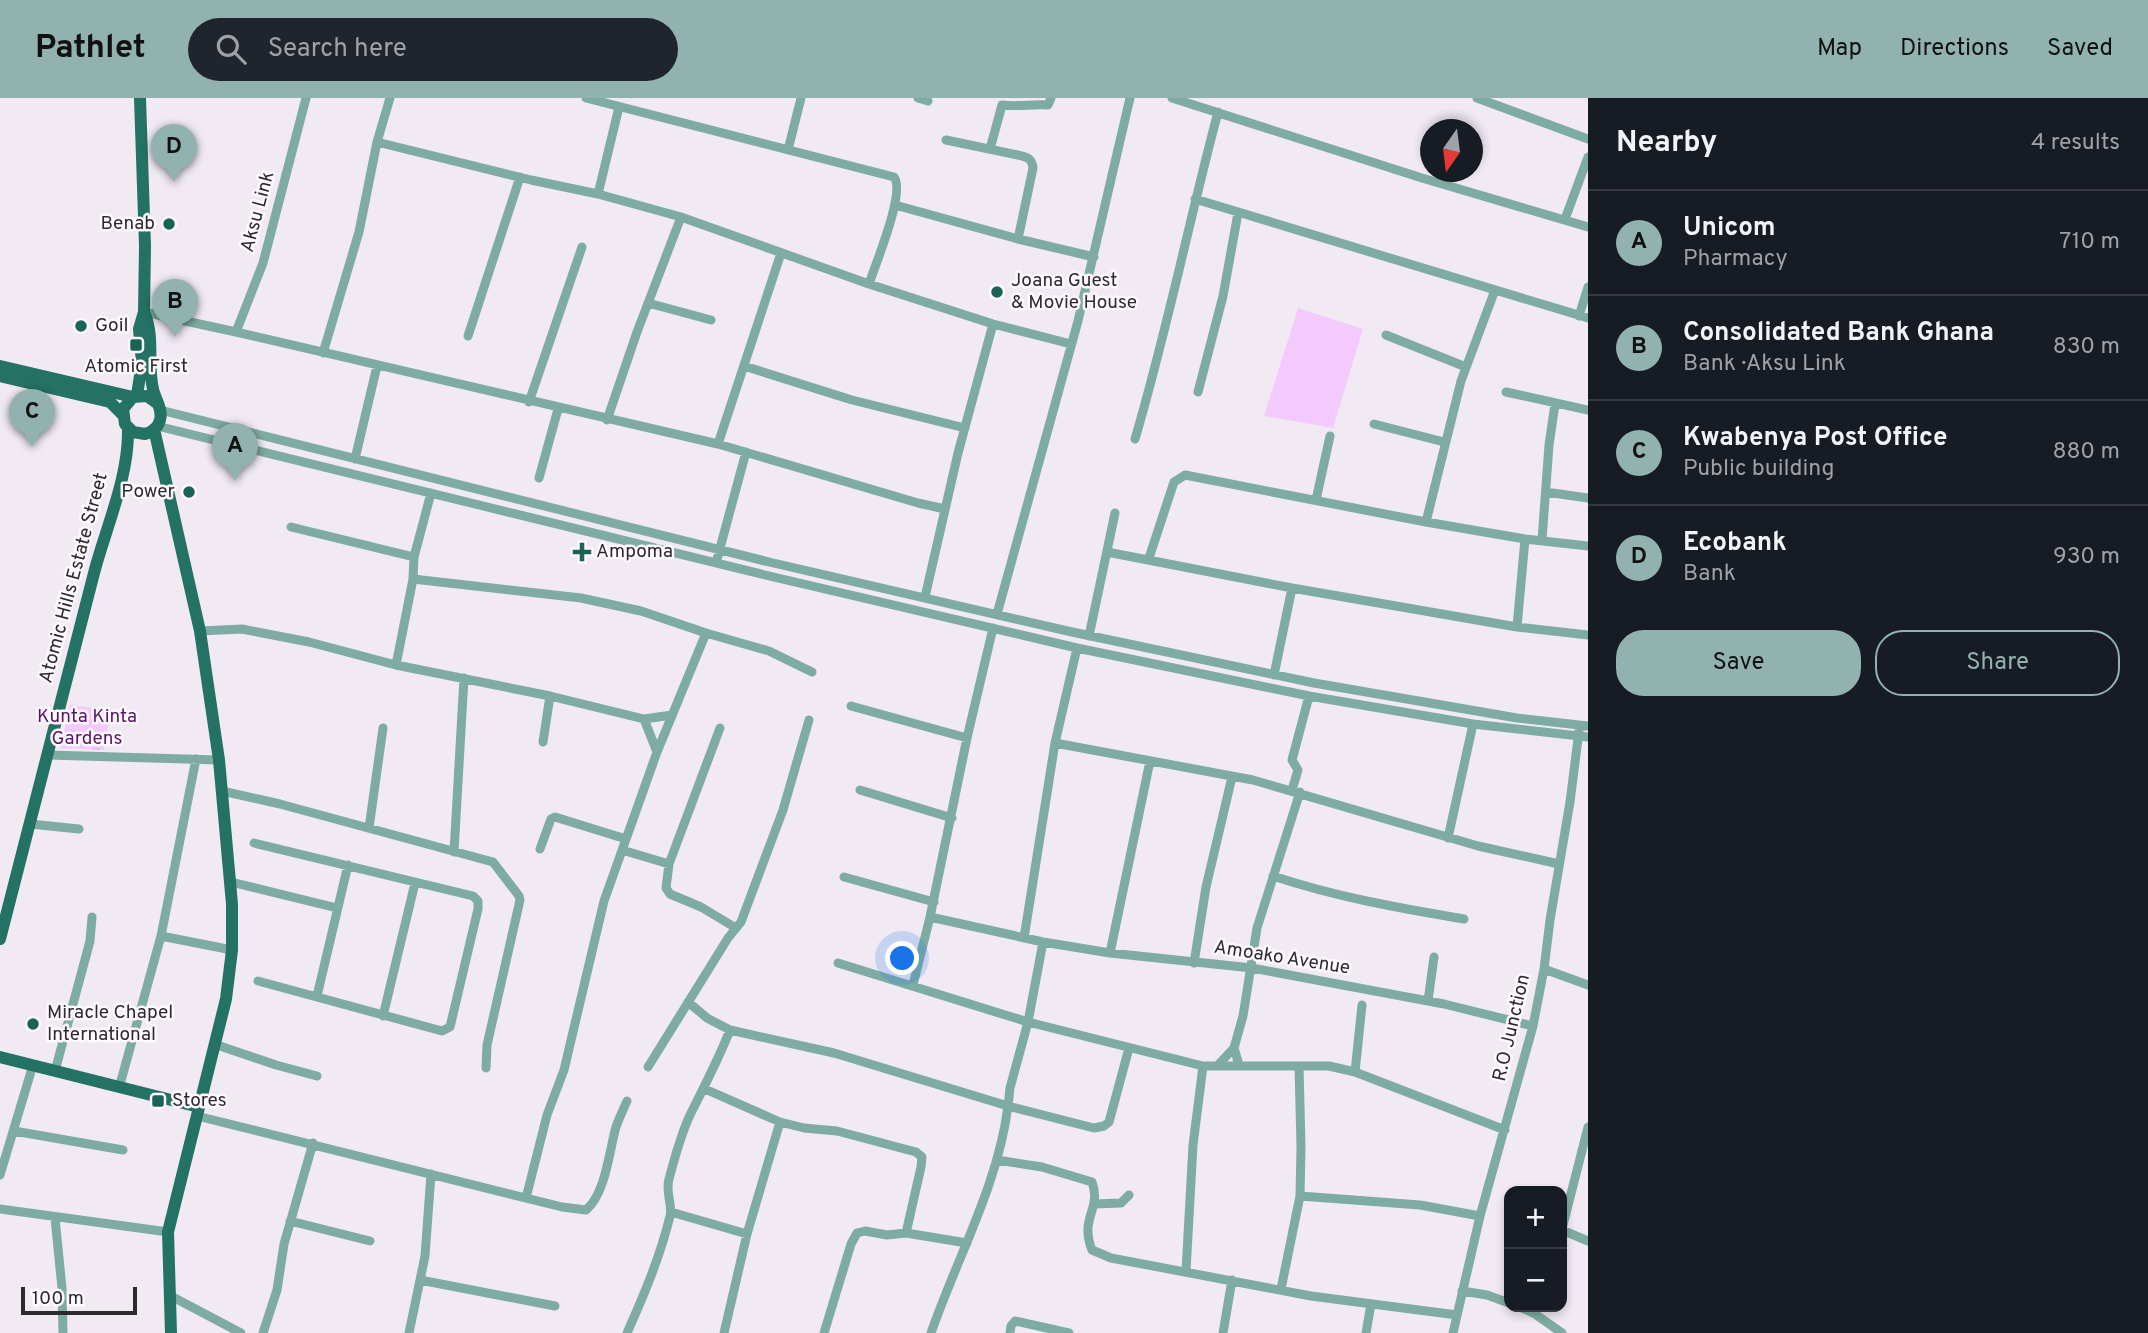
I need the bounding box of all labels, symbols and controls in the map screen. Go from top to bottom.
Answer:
search box [188,18,678,81]
text: Pathlet [35,28,146,70]
icon: search [212,30,250,68]
text: Search here [268,33,407,66]
text: Map [1817,34,1862,64]
text: Directions [1900,34,2009,64]
text: Saved [2047,34,2113,64]
north arrow [1420,119,1483,182]
pin: D [151,124,197,182]
text: Nearby [1616,125,1717,162]
text: 4 results [2031,129,2120,158]
street label: Aksu Link [236,169,280,255]
place label: Benab [100,212,155,236]
text: Unicom [1683,212,1776,245]
marker: Benab [161,216,177,232]
text: A [1631,228,1647,257]
text: 710 m [2059,228,2120,257]
text: Pharmacy [1683,245,1788,274]
place label: Joana Guest & Movie House [1011,269,1137,315]
pin: B [152,279,198,337]
marker: Joana Guest & Movie House [989,284,1005,300]
place label: Goil [95,314,128,338]
text: Consolidated Bank Ghana [1683,317,1994,350]
marker: Goil [73,318,89,334]
text: B [1631,333,1647,362]
text: 830 m [2053,333,2120,362]
marker: Atomic First [128,337,144,353]
text: Bank · Aksu Link [1683,350,1846,379]
place label: Atomic First [84,355,188,379]
pin: C [9,389,55,447]
text: Kwabenya Post Office [1683,422,1948,455]
pin: A [212,423,258,481]
text: C [1632,438,1646,467]
text: 880 m [2052,438,2120,467]
text: Public building [1683,455,1835,484]
street label: Atomic Hills Estate Street [34,470,114,686]
place label: Power [121,480,176,504]
marker: Power [181,484,197,500]
text: Ecobank [1683,527,1787,560]
place label: Ampoma [596,540,673,564]
text: D [1631,543,1647,572]
text: 930 m [2053,543,2120,572]
marker: Ampoma [574,544,590,560]
text: Bank [1683,560,1736,589]
button: Save [1616,630,1861,696]
button: Share [1875,630,2120,696]
park label: Kunta Kinta Gardens [37,705,137,751]
street label: Amoako Avenue [1212,935,1352,981]
your location [885,941,919,975]
street label: R.O Junction [1488,972,1536,1084]
place label: Miracle Chapel International [47,1001,173,1047]
marker: Miracle Chapel International [25,1016,41,1032]
place label: Stores [172,1089,227,1113]
marker: Stores [150,1093,166,1109]
map controls [1504,1186,1567,1312]
button: + [1504,1186,1567,1249]
button: − [1504,1249,1567,1312]
scale bar [21,1284,136,1316]
text: 100 m [32,1287,84,1311]

